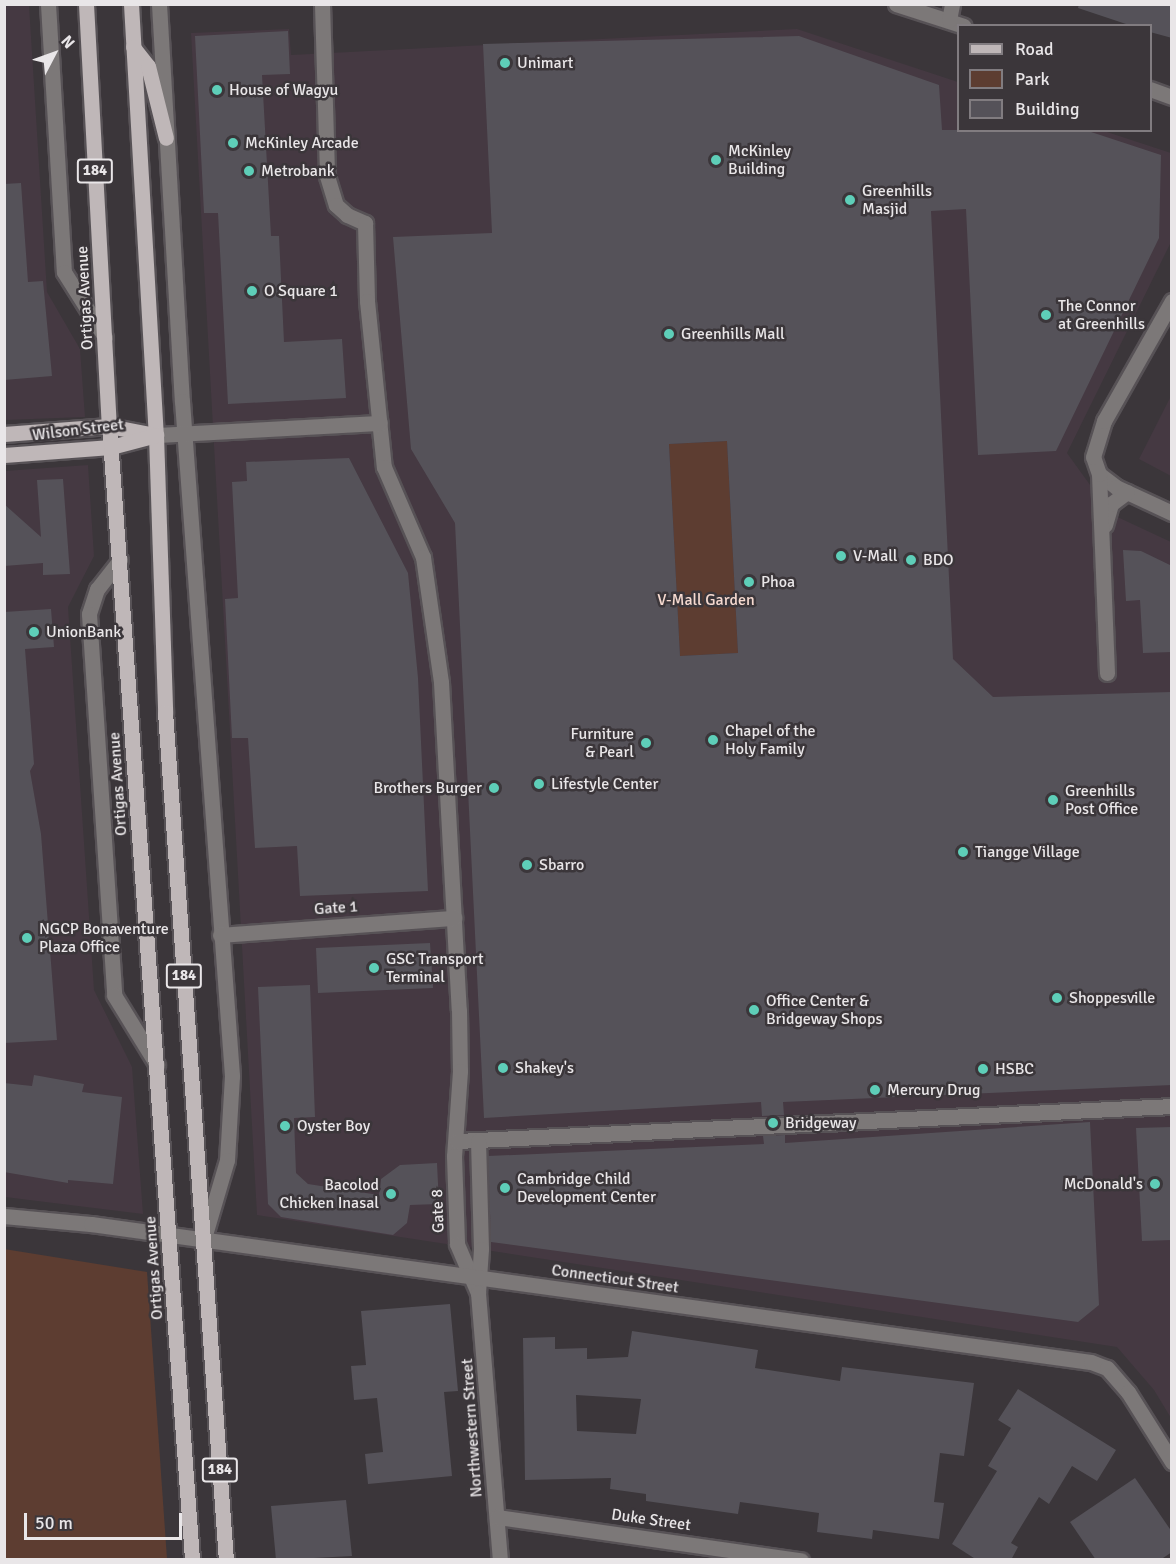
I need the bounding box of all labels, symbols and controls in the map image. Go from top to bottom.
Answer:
north arrow [24,24,84,84]
legend [957,24,1152,132]
text: N [56,31,79,53]
text: Road [1015,38,1054,60]
place label: Unimart [517,53,573,73]
marker: Unimart [498,56,512,70]
text: Park [1015,68,1050,90]
place label: House of Wagyu [229,80,338,100]
marker: House of Wagyu [210,83,224,97]
text: Building [1015,98,1079,120]
place label: McKinley Arcade [245,133,359,153]
marker: McKinley Arcade [226,136,240,150]
place label: McKinley Building [728,141,791,179]
marker: McKinley Building [709,153,723,167]
road number: 184 [76,159,115,183]
place label: Metrobank [261,161,335,181]
marker: Metrobank [242,164,256,178]
place label: Greenhills Masjid [862,181,932,219]
marker: Greenhills Masjid [843,193,857,207]
street label: Ortigas Avenue [73,246,97,350]
place label: O Square 1 [264,281,338,301]
marker: O Square 1 [245,284,259,298]
place label: The Connor at Greenhills [1058,296,1145,334]
marker: The Connor at Greenhills [1039,308,1053,322]
place label: Greenhills Mall [681,324,785,344]
marker: Greenhills Mall [662,327,676,341]
street label: Wilson Street [31,415,125,445]
place label: V-Mall [853,546,898,566]
marker: V-Mall [834,549,848,563]
place label: BDO [923,550,954,570]
marker: BDO [904,553,918,567]
place label: Phoa [761,572,795,592]
marker: Phoa [742,575,756,589]
park label: V-Mall Garden [657,590,755,610]
place label: UnionBank [46,622,121,642]
marker: UnionBank [27,625,41,639]
place label: Chapel of the Holy Family [725,721,816,759]
place label: Furniture & Pearl [571,724,634,762]
street label: Ortigas Avenue [105,731,131,837]
marker: Chapel of the Holy Family [706,733,720,747]
marker: Furniture & Pearl [639,736,653,750]
place label: Lifestyle Center [551,774,658,794]
marker: Lifestyle Center [532,777,546,791]
place label: Brothers Burger [374,778,482,798]
marker: Brothers Burger [487,781,501,795]
place label: Greenhills Post Office [1065,781,1138,819]
marker: Greenhills Post Office [1046,793,1060,807]
place label: Tiangge Village [975,842,1080,862]
marker: Tiangge Village [956,845,970,859]
place label: Sbarro [539,855,584,875]
marker: Sbarro [520,858,534,872]
street label: Gate 1 [313,897,359,919]
place label: NGCP Bonaventure Plaza Office [39,919,169,957]
marker: NGCP Bonaventure Plaza Office [20,931,34,945]
place label: GSC Transport Terminal [386,949,484,987]
marker: GSC Transport Terminal [367,961,381,975]
road number: 184 [164,964,204,988]
place label: Shoppesville [1069,988,1155,1008]
place label: Office Center & Bridgeway Shops [766,991,882,1029]
marker: Shoppesville [1050,991,1064,1005]
marker: Office Center & Bridgeway Shops [747,1003,761,1017]
place label: Shakey's [515,1058,574,1078]
place label: HSBC [995,1059,1034,1079]
marker: Shakey's [496,1061,510,1075]
marker: HSBC [976,1062,990,1076]
place label: Mercury Drug [887,1080,981,1100]
marker: Mercury Drug [868,1083,882,1097]
place label: Bridgeway [785,1113,856,1133]
place label: Oyster Boy [297,1116,370,1136]
marker: Bridgeway [766,1116,780,1130]
marker: Oyster Boy [278,1119,292,1133]
place label: Cambridge Child Development Center [517,1169,656,1207]
place label: McDonald's [1064,1174,1143,1194]
place label: Bacolod Chicken Inasal [279,1175,379,1213]
marker: McDonald's [1148,1177,1162,1191]
marker: Cambridge Child Development Center [498,1181,512,1195]
marker: Bacolod Chicken Inasal [384,1187,398,1201]
street label: Gate 8 [428,1189,448,1233]
street label: Ortigas Avenue [141,1215,167,1321]
street label: Connecticut Street [550,1261,680,1297]
street label: Northwestern Street [458,1358,486,1498]
road number: 184 [200,1458,240,1482]
scale bar [27,1501,184,1539]
street label: Duke Street [610,1505,692,1535]
text: 50 m [35,1512,73,1534]

